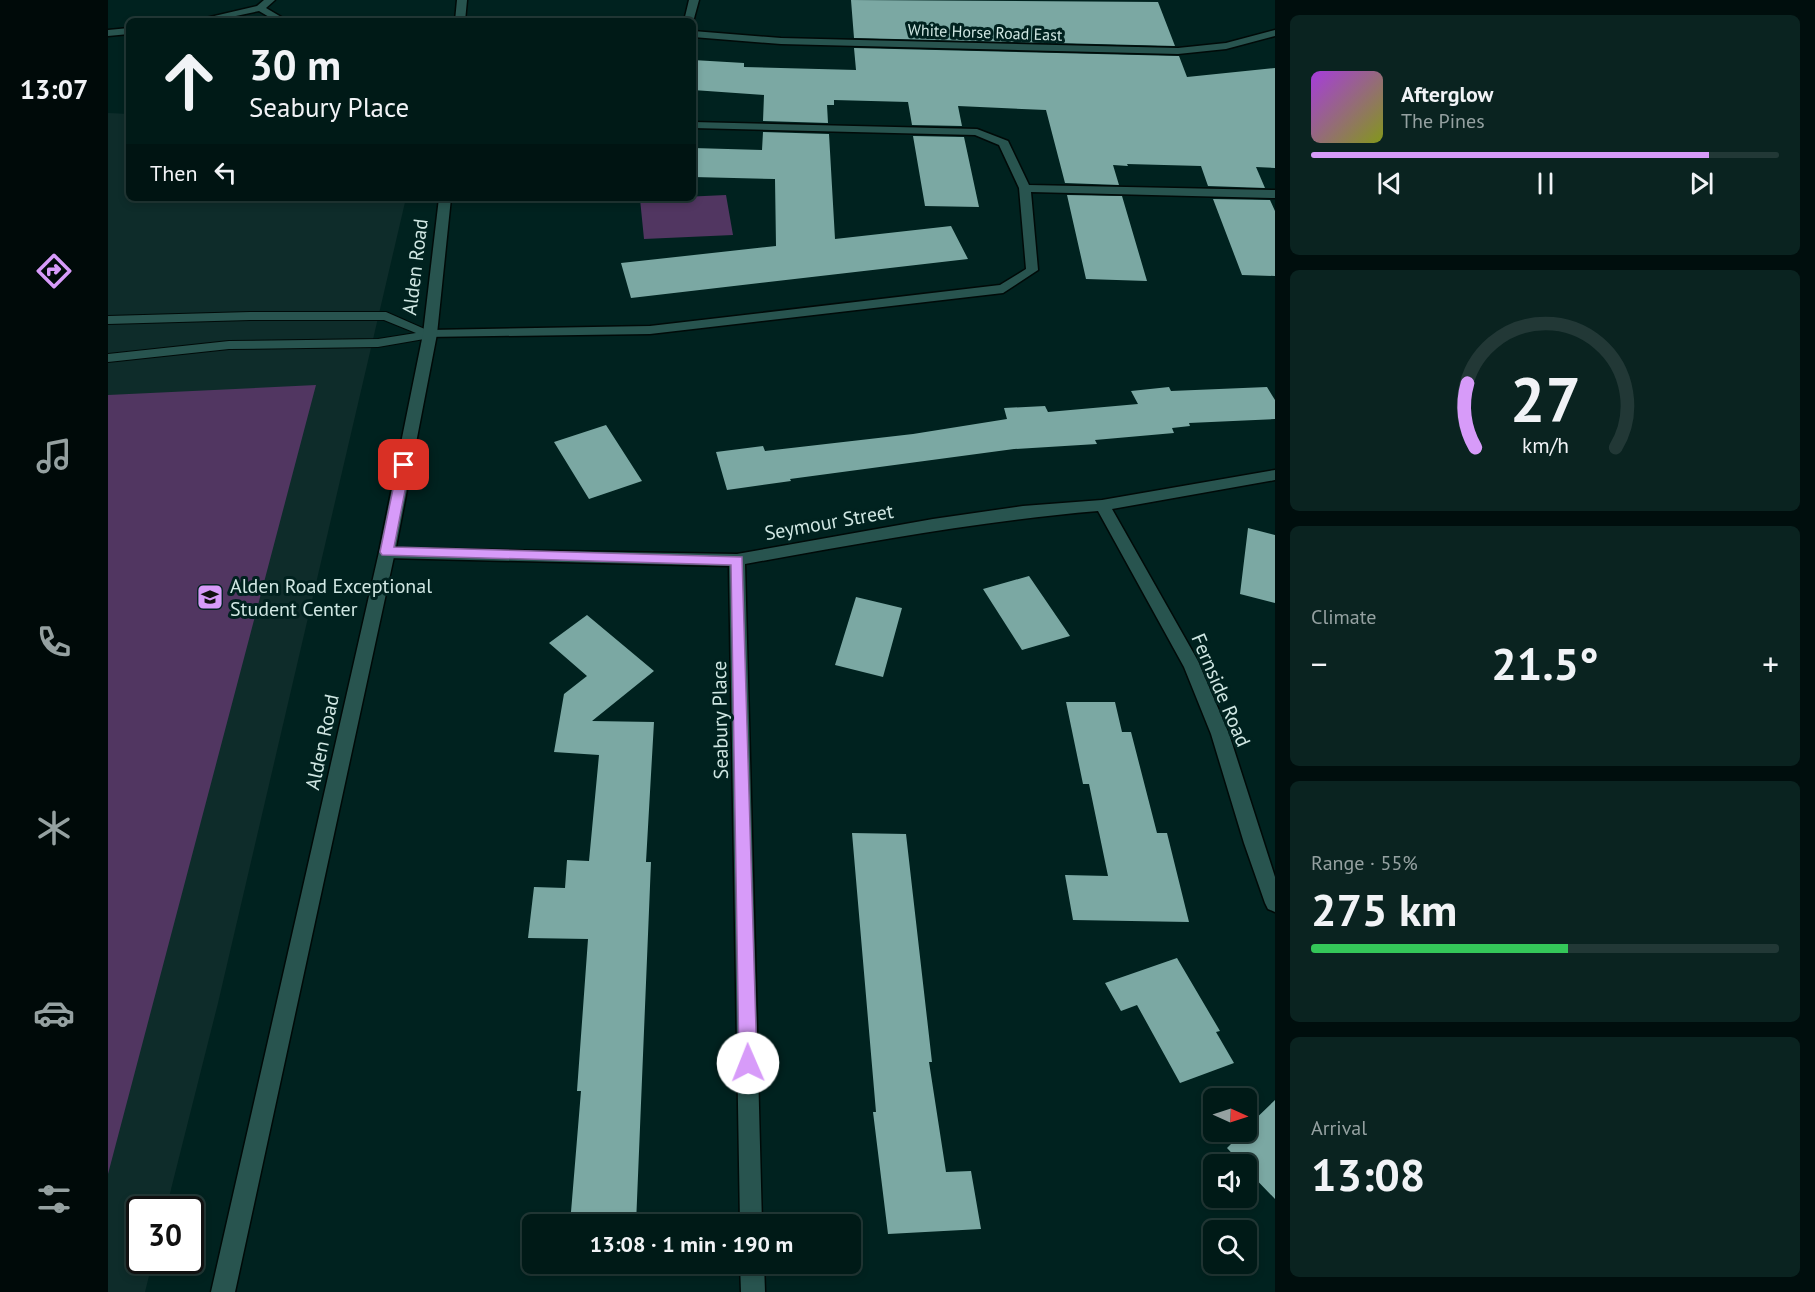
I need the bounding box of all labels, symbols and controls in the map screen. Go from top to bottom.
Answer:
street label: White Horse Road East [907,19,1063,45]
text: 30 m [249,37,341,92]
icon: ahead [150,42,228,120]
text: 13:07 [20,72,88,106]
text: Afterglow [1401,80,1493,108]
text: Seabury Place [249,90,409,124]
text: The Pines [1401,108,1485,134]
icon: left [209,156,242,189]
text: Then [150,159,197,187]
icon: previous [1373,167,1406,200]
icon: pause [1529,167,1562,200]
icon: next [1685,167,1718,200]
street label: Alden Road [396,217,434,317]
icon: directions [33,250,75,292]
text: 27 [1510,358,1580,439]
text: km/h [1521,431,1568,459]
icon: music [33,435,75,477]
pin [378,439,429,490]
icon: arrive [387,448,420,481]
street label: Seymour Street [762,498,896,546]
place label: Alden Road Exceptional Student Center [230,573,432,622]
school or university icon: Alden Road Exceptional Student Center [195,582,225,612]
text: Climate [1311,604,1377,630]
icon: phone [33,621,75,663]
street label: Fernside Road [1185,629,1257,751]
text: 21.5° [1491,634,1599,692]
text: − [1311,642,1328,685]
text: + [1762,642,1779,685]
street label: Seabury Place [706,660,734,780]
street label: Alden Road [299,692,345,792]
icon: climate [33,807,75,849]
text: Range · 55% [1311,850,1418,876]
text: 275 km [1311,880,1457,938]
icon: car [33,992,75,1034]
position arrow [716,1031,780,1095]
north arrow [1203,1088,1257,1142]
map controls [1203,1088,1257,1274]
text: Arrival [1311,1115,1367,1141]
text: 13:08 [1311,1145,1425,1203]
button: sound [1203,1154,1257,1208]
icon: filters [33,1178,75,1220]
speed limit sign: 30 [126,1196,204,1274]
button: search [1203,1220,1257,1274]
text: 13:08 · 1 min · 190 m [590,1230,793,1258]

